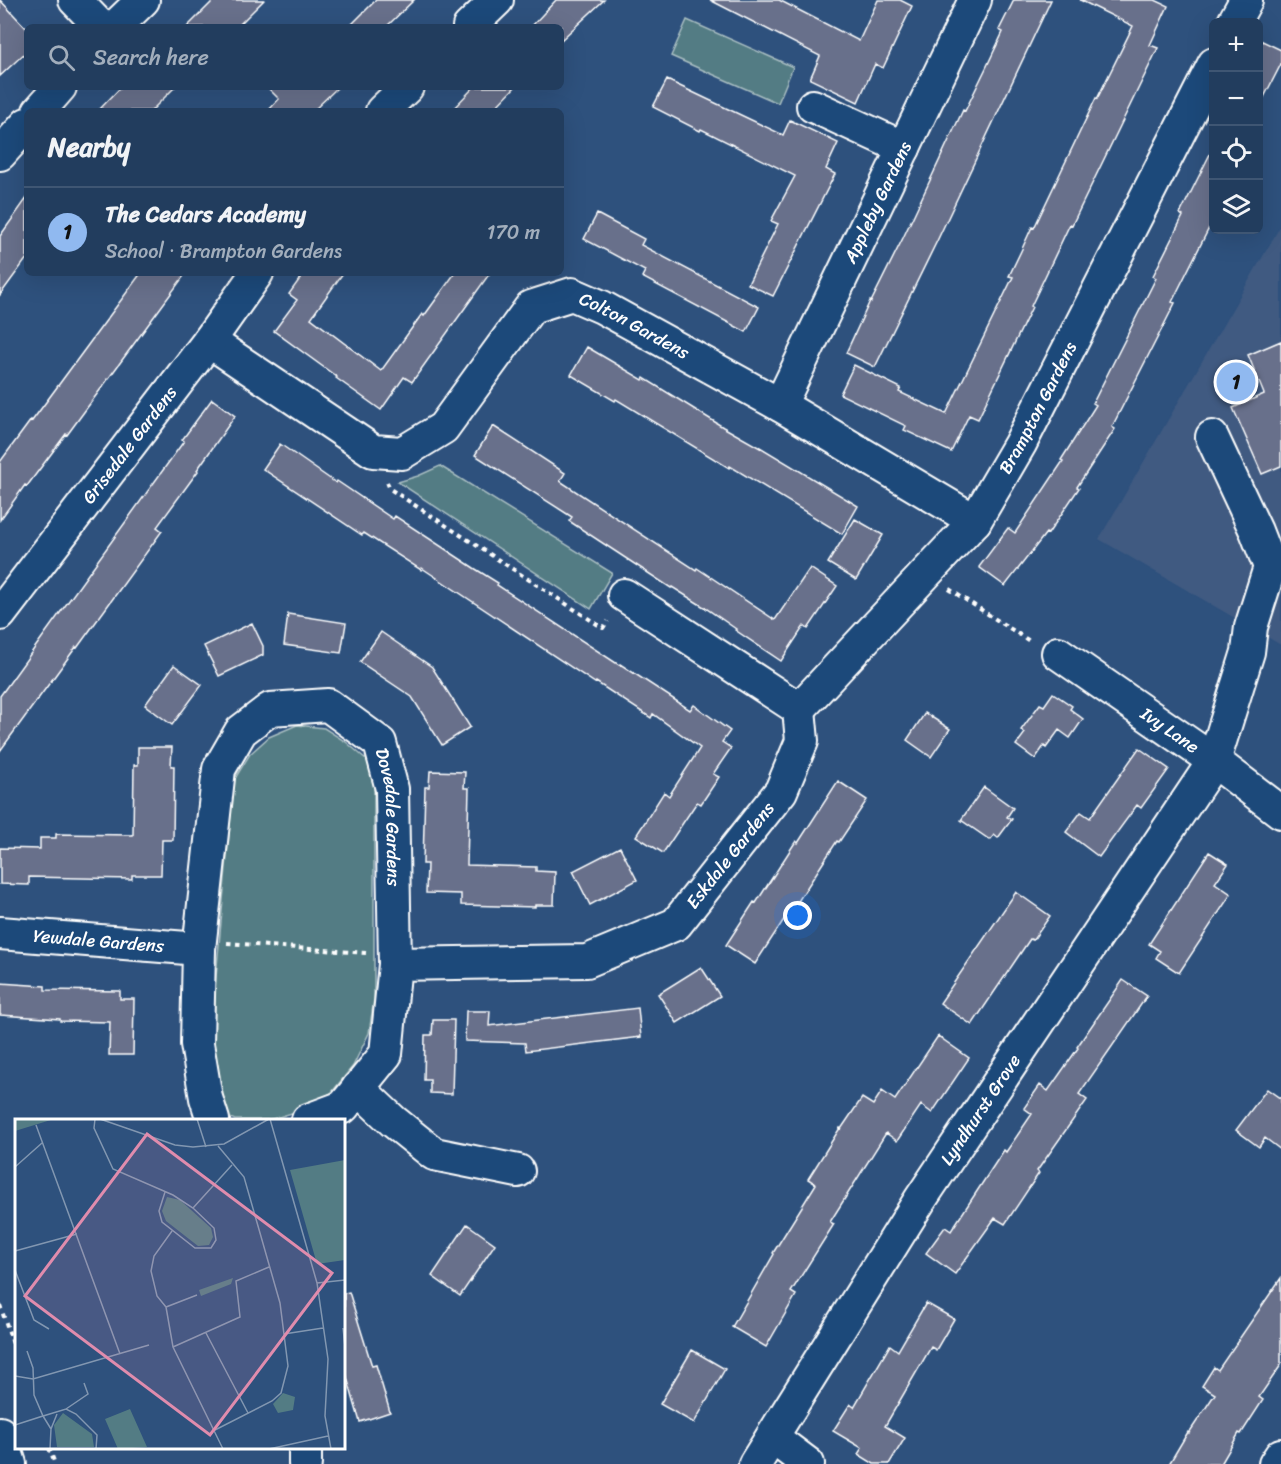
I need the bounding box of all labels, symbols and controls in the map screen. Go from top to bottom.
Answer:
map controls [1209,18,1263,234]
button: + [1209,18,1263,72]
search box [24,24,564,90]
text: Search here [93,38,209,77]
icon: search [45,41,78,74]
button: − [1209,72,1263,126]
text: Nearby [48,124,130,170]
button: locate [1209,126,1263,180]
street label: Appleby Gardens [834,135,921,270]
button: layers [1209,180,1263,234]
text: The Cedars Academy [105,195,306,234]
text: 1 [63,215,72,250]
text: 170 m [487,215,540,250]
text: School · Brampton Gardens [105,234,342,269]
street label: Colton Gardens [574,283,696,369]
street label: Brampton Gardens [990,335,1086,480]
pin: 1 [1216,360,1256,404]
street label: Grisedale Gardens [73,378,186,511]
street label: Ivy Lane [1133,698,1206,762]
street label: Dovedale Gardens [366,744,410,887]
street label: Eskdale Gardens [677,794,784,916]
your location [783,901,812,930]
street label: Yewdale Gardens [32,920,166,962]
street label: Lyndhurst Grove [931,1047,1030,1172]
inset map [15,1119,345,1449]

